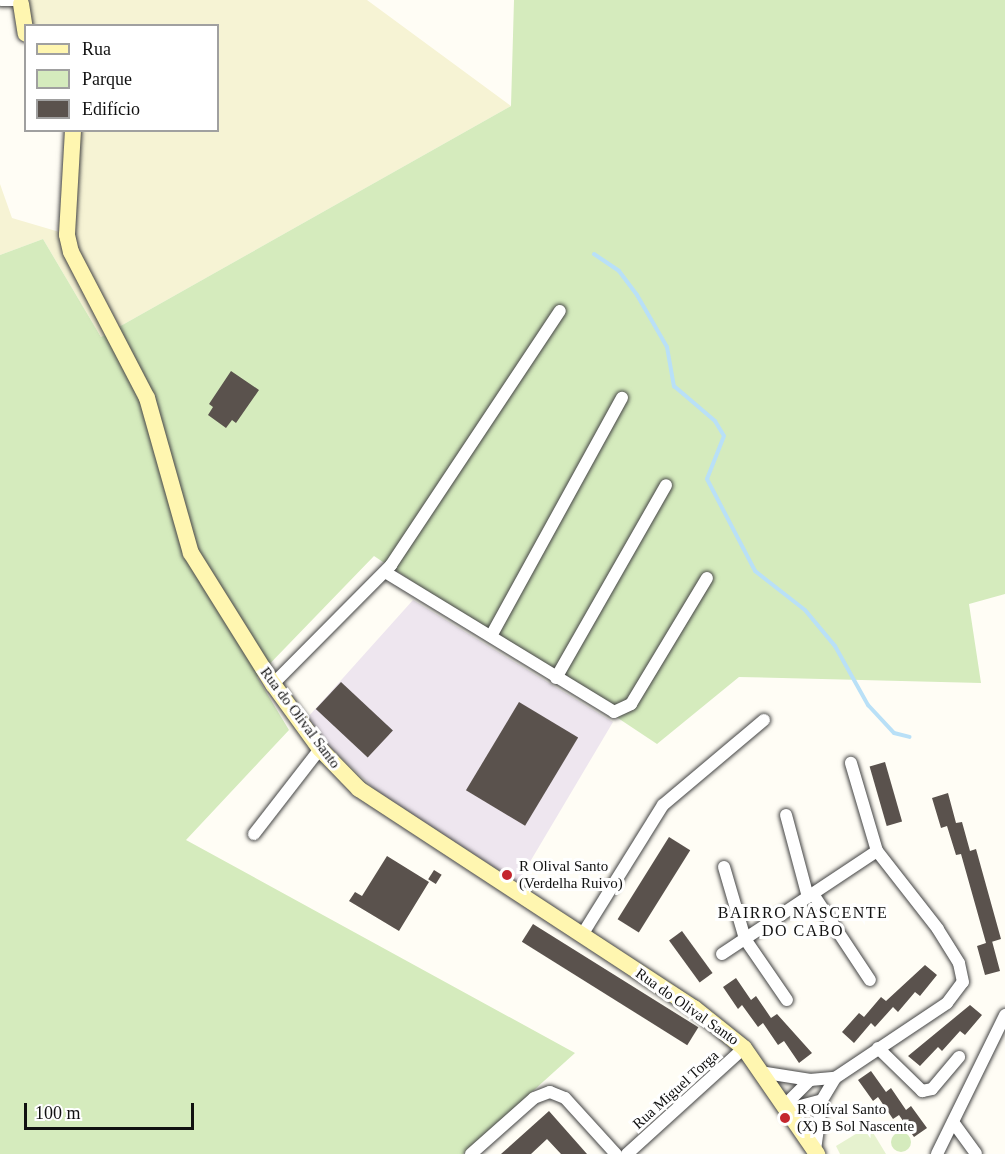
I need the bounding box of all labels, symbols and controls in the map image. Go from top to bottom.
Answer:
legend [24,24,219,132]
text: Rua [82,39,111,59]
text: Parque [82,69,132,89]
text: Edifício [82,99,140,119]
street label: Rua do Olival Santo [256,664,344,772]
place label: R Olival Santo (Verdelha Ruivo) [519,857,623,892]
marker: R Olival Santo (Verdelha Ruivo) [500,868,514,882]
district label: BAIRRO NASCENTE DO CABO [718,903,888,941]
street label: Rua do Olival Santo [632,965,742,1049]
street label: Rua Miguel Torga [629,1047,723,1133]
scale bar [27,1091,196,1129]
place label: R Olival Santo (X) B Sol Nascente [797,1100,914,1135]
text: 100 m [35,1103,81,1123]
marker: R Olival Santo (X) B Sol Nascente [778,1111,792,1125]

